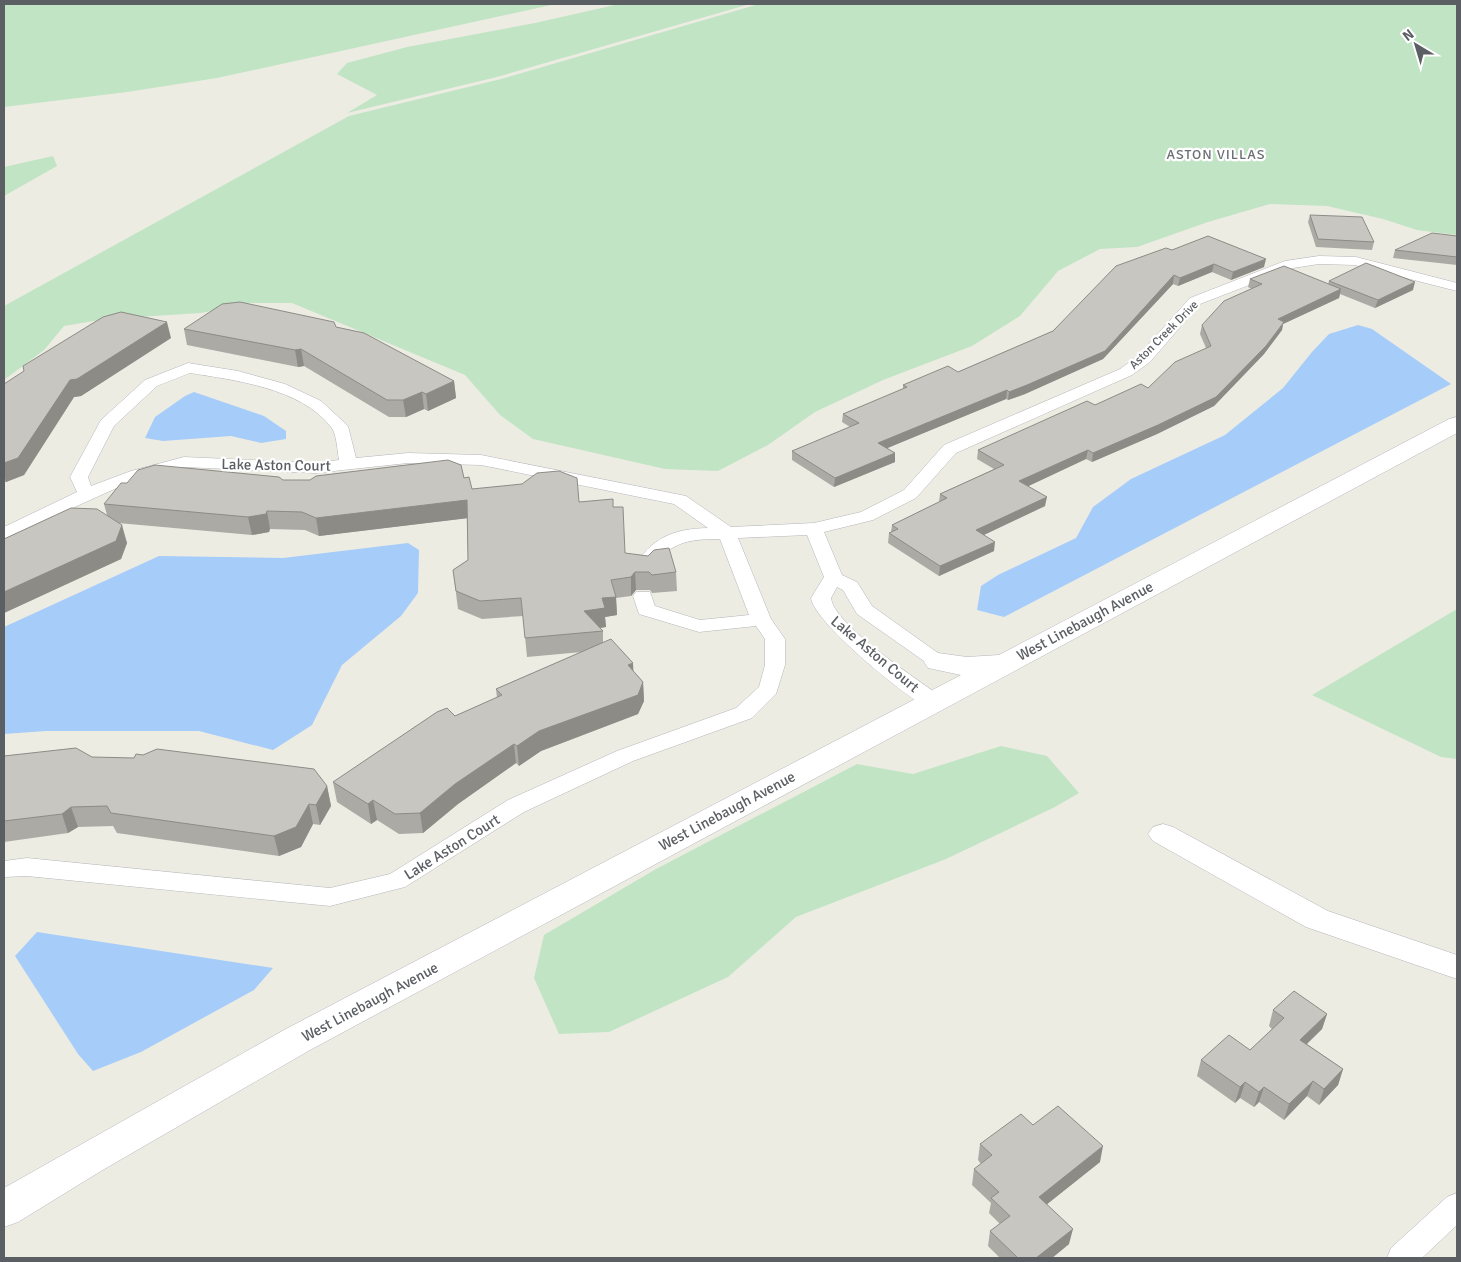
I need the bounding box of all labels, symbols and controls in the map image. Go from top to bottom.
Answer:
north arrow [1391,20,1441,70]
text: N [1399,25,1417,45]
district label: ASTON VILLAS [1166,146,1266,163]
street label: Aston Creek Drive [1126,297,1202,373]
street label: Lake Aston Court [221,455,331,475]
street label: West Linebaugh Avenue [1014,577,1156,665]
street label: Lake Aston Court [827,612,923,696]
street label: West Linebaugh Avenue [656,767,798,855]
street label: Lake Aston Court [401,810,503,884]
street label: West Linebaugh Avenue [299,958,441,1046]

